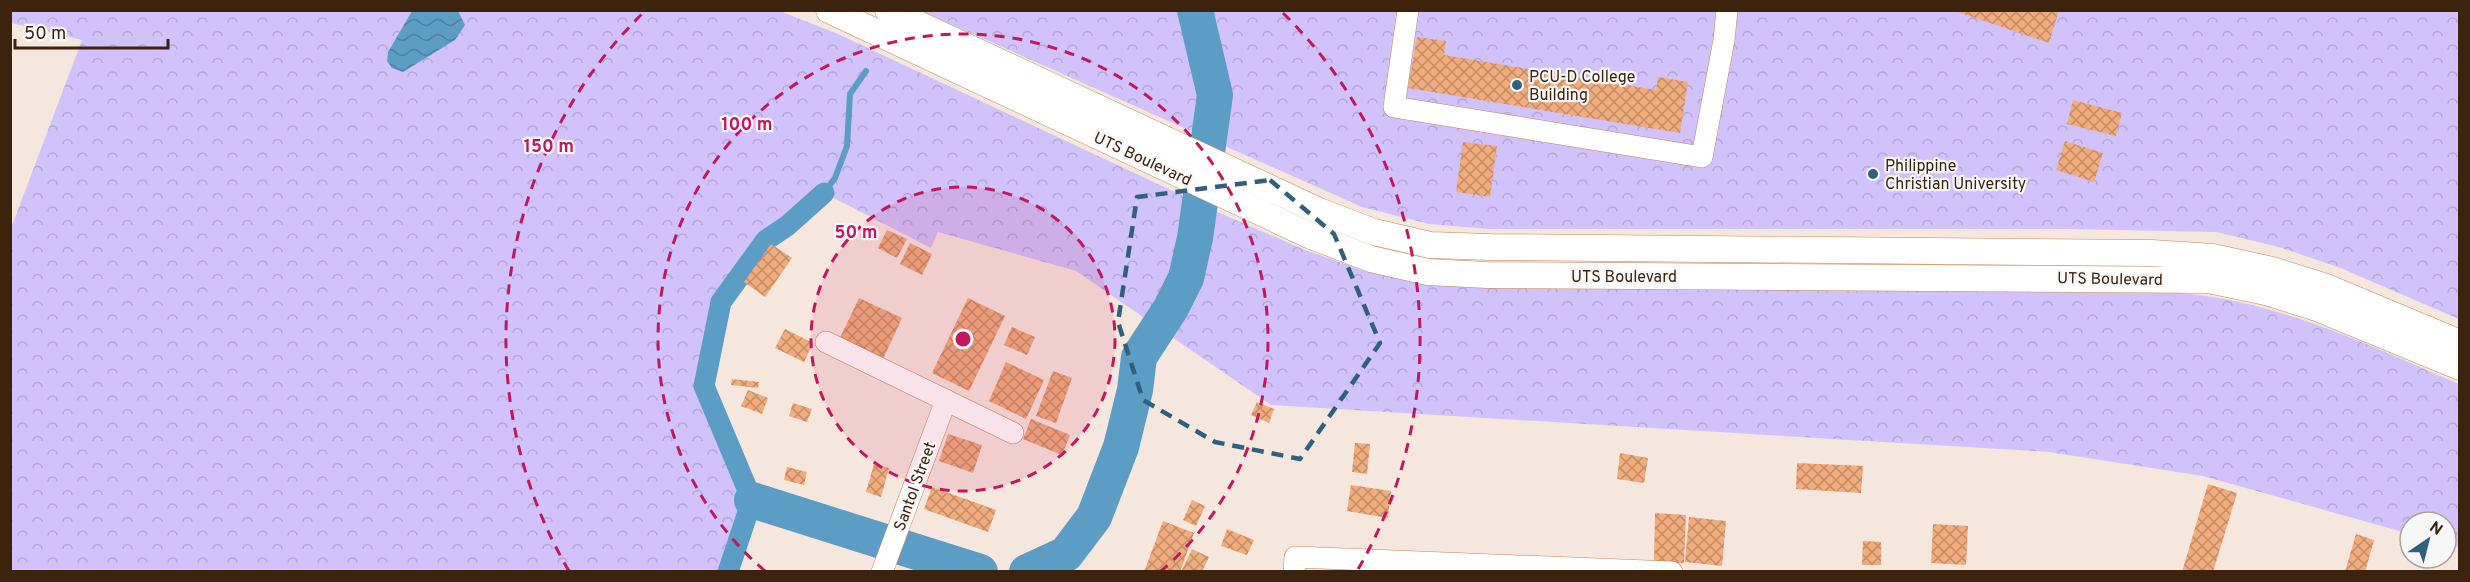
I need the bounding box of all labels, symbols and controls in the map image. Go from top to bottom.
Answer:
scale bar [15,12,168,50]
text: 50 m [24,23,66,46]
place label: PCU-D College Building [1529,68,1635,106]
marker: PCU-D College Building [1510,78,1524,92]
text: 100 m [721,114,773,137]
street label: UTS Boulevard [1090,128,1194,191]
text: 150 m [524,136,574,159]
place label: Philippine Christian University [1885,157,2026,195]
marker: Philippine Christian University [1866,167,1880,181]
text: 50 m [834,222,878,245]
street label: UTS Boulevard [1571,268,1677,288]
street label: UTS Boulevard [2057,269,2163,291]
centre of rings [953,329,973,349]
street label: Santol Street [890,439,941,534]
north arrow [2398,510,2458,570]
text: N [2425,518,2446,541]

